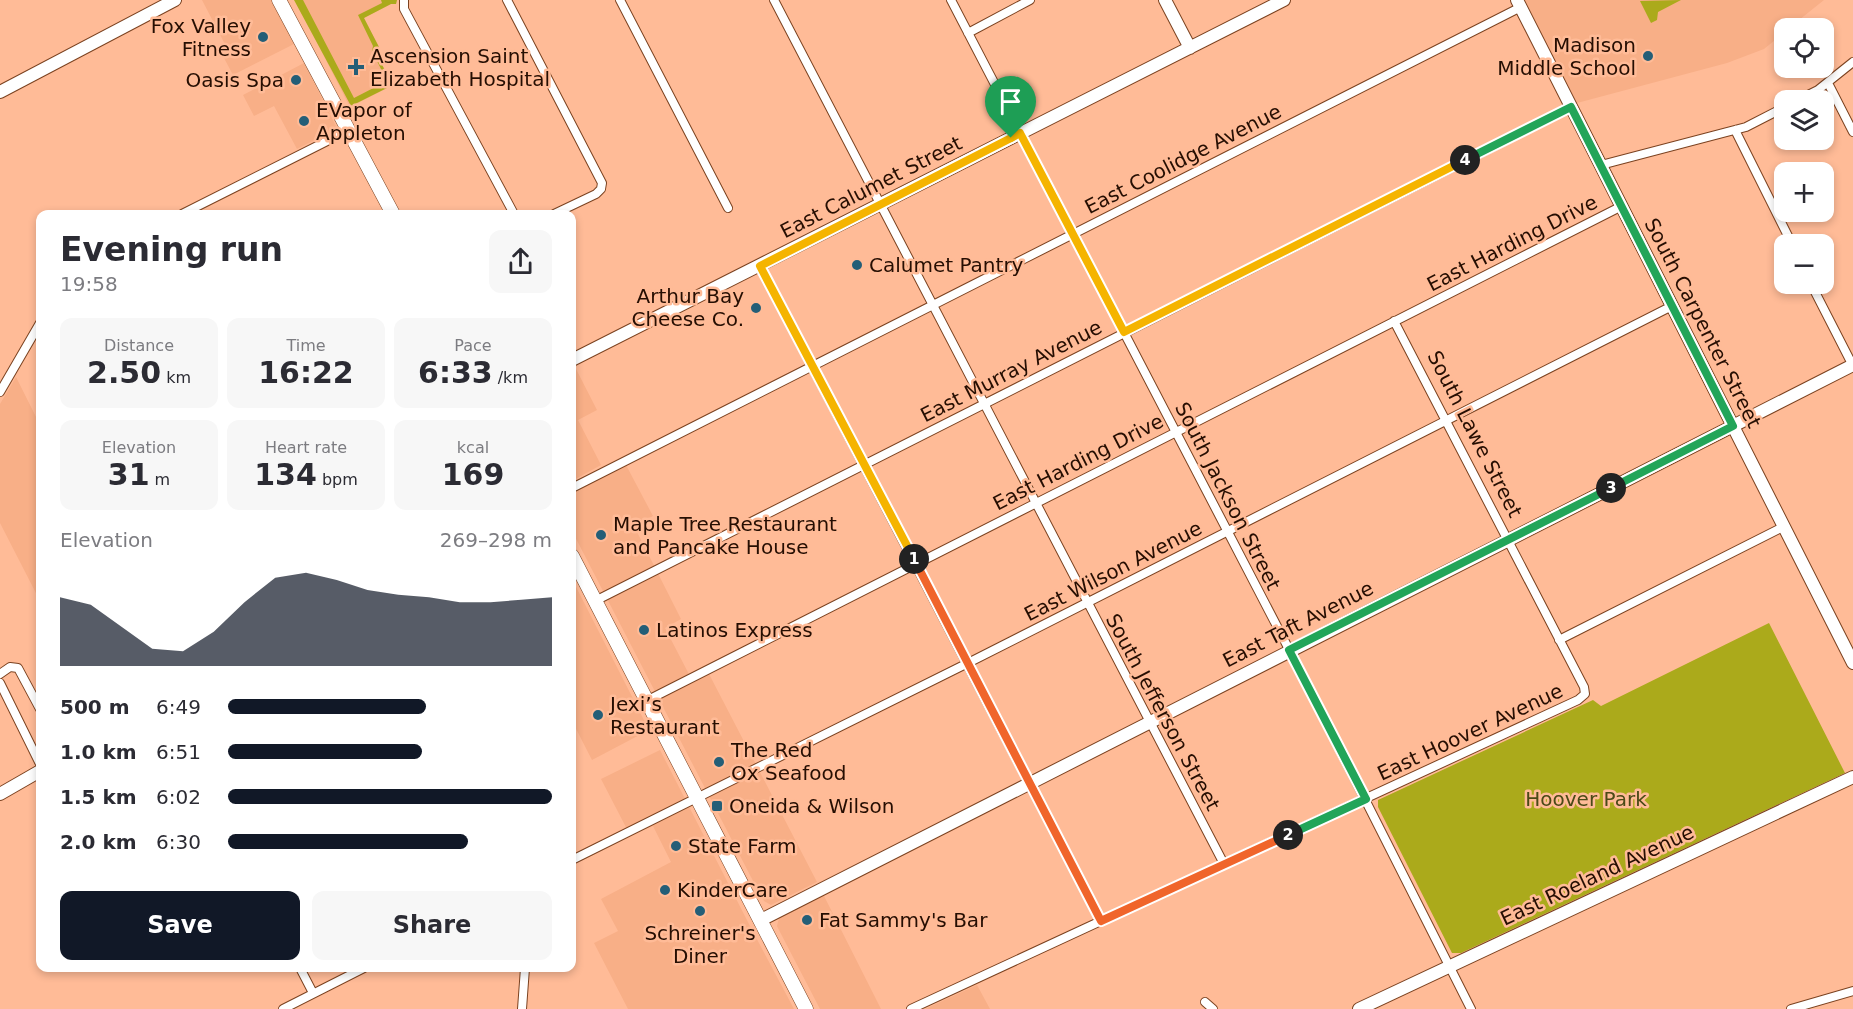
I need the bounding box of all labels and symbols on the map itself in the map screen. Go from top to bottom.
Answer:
place label: Fox Valley Fitness [151,14,251,61]
marker: Fox Valley Fitness [256,30,270,44]
place label: Madison Middle School [1497,33,1636,80]
place label: Ascension Saint Elizabeth Hospital [370,44,550,91]
marker: Madison Middle School [1641,49,1655,63]
marker: Ascension Saint Elizabeth Hospital [347,58,365,76]
place label: Oasis Spa [186,68,284,92]
marker: Oasis Spa [289,73,303,87]
pin [985,76,1036,138]
place label: EVapor of Appleton [316,98,413,145]
street label: East Coolidge Avenue [1081,99,1285,219]
marker: EVapor of Appleton [297,114,311,128]
street label: East Calumet Street [776,131,966,243]
pin: 4 [1450,145,1480,175]
street label: East Harding Drive [1423,190,1601,296]
street label: South Carpenter Street [1640,214,1766,432]
place label: Calumet Pantry [869,253,1024,277]
marker: Calumet Pantry [850,258,864,272]
place label: Arthur Bay Cheese Co. [631,284,744,331]
marker: Arthur Bay Cheese Co. [749,301,763,315]
street label: East Murray Avenue [916,315,1106,427]
street label: South Lawe Street [1423,347,1527,521]
street label: South Jackson Street [1170,398,1286,594]
street label: East Harding Drive [989,409,1167,515]
pin: 3 [1596,473,1626,503]
place label: Maple Tree Restaurant and Pancake House [613,512,837,559]
street label: East Wilson Avenue [1020,516,1206,626]
marker: Maple Tree Restaurant and Pancake House [594,528,608,542]
pin: 1 [899,544,929,574]
street label: East Taft Avenue [1219,576,1377,672]
street label: South Jefferson Street [1101,609,1225,815]
place label: Latinos Express [656,618,813,642]
marker: Latinos Express [637,623,651,637]
street label: East Hoover Avenue [1373,678,1567,786]
place label: Jexi’s Restaurant [608,692,720,739]
marker: Jexi’s Restaurant [591,708,605,722]
place label: The Red Ox Seafood [730,738,846,785]
marker: The Red Ox Seafood [712,755,726,769]
park label: Hoover Park [1525,787,1647,811]
place label: Oneida & Wilson [729,794,894,818]
marker: Oneida & Wilson [710,799,724,813]
pin: 2 [1273,820,1303,850]
street label: East Roeland Avenue [1496,820,1698,930]
place label: State Farm [688,834,797,858]
marker: State Farm [669,839,683,853]
place label: KinderCare [677,878,788,902]
marker: KinderCare [658,883,672,897]
marker: Schreiner's Diner [693,904,707,918]
place label: Fat Sammy's Bar [819,908,988,932]
marker: Fat Sammy's Bar [800,913,814,927]
place label: Schreiner's Diner [644,921,756,968]

